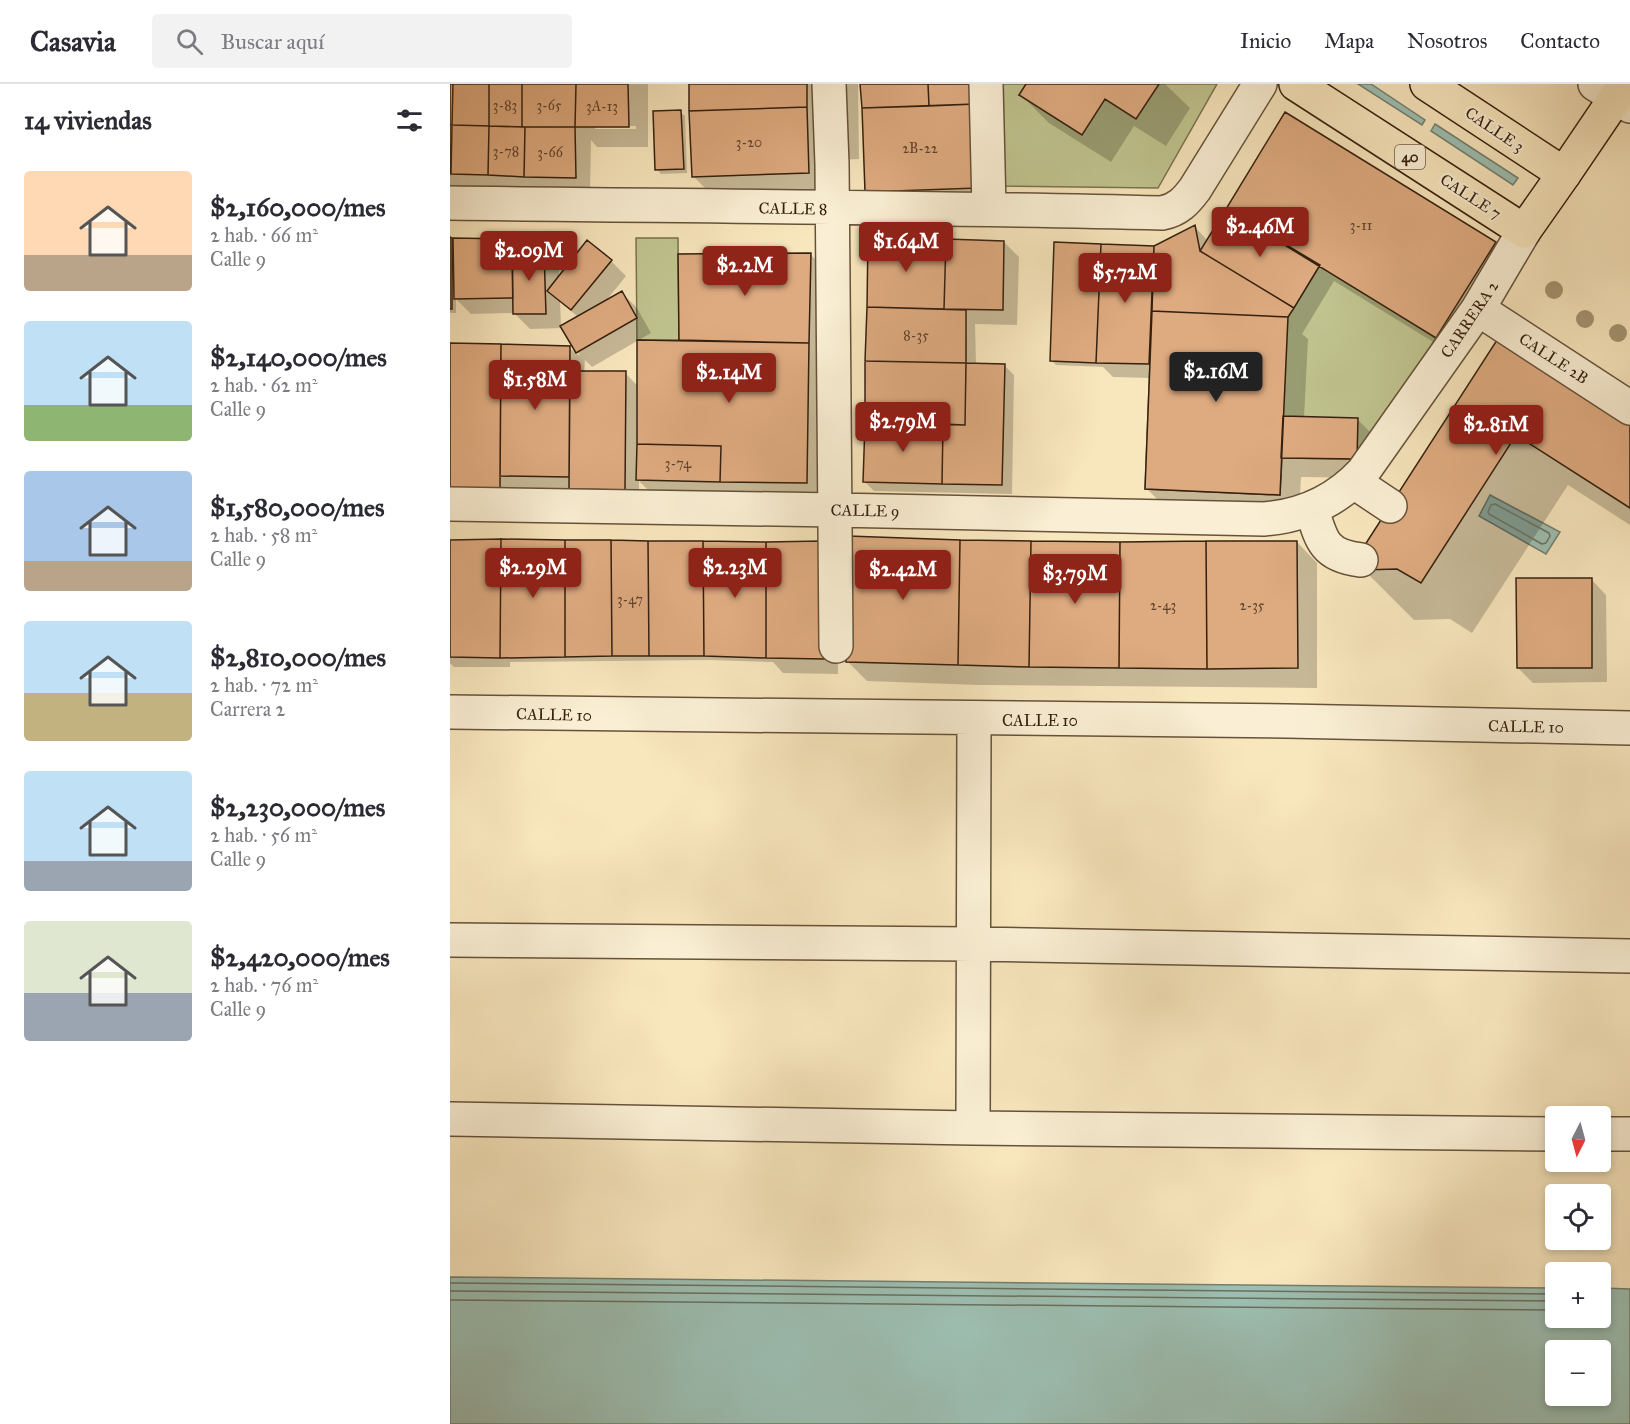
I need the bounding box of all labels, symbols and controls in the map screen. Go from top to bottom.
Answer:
search box [152,14,572,68]
text: Casavia [30,24,116,59]
icon: search [173,25,206,58]
text: Buscar aquí [221,28,324,55]
text: Inicio [1240,28,1291,54]
text: Mapa [1324,28,1374,54]
text: Nosotros [1407,28,1487,54]
text: Contacto [1520,28,1600,54]
house number: 3-83 [493,97,517,114]
house number: 3-65 [536,97,562,114]
house number: 3A-13 [586,98,618,115]
street label: CALLE 3 [1462,103,1528,156]
text: 14 viviendas [24,104,152,136]
icon: filters [393,104,426,137]
house number: 3-20 [736,134,762,151]
house number: 2B-22 [902,140,938,157]
house number: 3-78 [493,143,519,160]
house number: 3-66 [537,144,564,161]
road number: 40 [1395,145,1425,169]
street label: CALLE 7 [1437,170,1505,223]
text: $2,160,000/mes [210,191,386,223]
icon: home [72,195,144,267]
street label: CALLE 8 [758,198,828,219]
pin: $2.46M [1211,207,1309,258]
text: $2.46M [1226,214,1294,238]
house number: 3-11 [1350,217,1373,234]
pin: $1.64M [857,222,955,273]
text: 2 hab. · 66 m² [210,223,318,247]
text: $1.64M [873,229,939,253]
pin: $2.09M [480,231,578,282]
text: $2.09M [494,238,564,262]
pin: $2.2M [703,246,787,297]
text: Calle 9 [210,247,266,271]
text: $2.2M [717,253,773,277]
pin: $5.72M [1076,253,1174,304]
text: $5.72M [1093,260,1157,284]
street label: CARRERA 2 [1437,277,1502,361]
house number: 8-35 [903,327,929,344]
street label: CALLE 2B [1516,329,1592,388]
text: $2,140,000/mes [210,341,387,373]
icon: home [72,345,144,417]
pin: $2.16M [1167,352,1265,403]
pin: $2.14M [680,353,778,404]
text: $2.16M [1183,359,1249,383]
pin: $1.58M [486,360,584,411]
text: $2.14M [696,360,762,384]
text: $1.58M [503,367,567,391]
text: 2 hab. · 62 m² [210,373,318,397]
text: Calle 9 [210,397,266,421]
pin: $2.79M [854,402,952,453]
pin: $2.81M [1447,405,1545,456]
text: $2.79M [869,409,937,433]
text: $2.81M [1463,412,1529,436]
house number: 3-74 [665,455,692,472]
text: $1,580,000/mes [210,491,384,523]
icon: home [72,495,144,567]
street label: CALLE 9 [830,500,900,521]
text: 2 hab. · 58 m² [210,523,317,547]
text: Calle 9 [210,547,266,571]
pin: $2.29M [484,548,582,599]
pin: $2.23M [686,548,784,599]
pin: $2.42M [854,550,952,601]
pin: $3.79M [1026,554,1124,605]
text: $2.29M [499,555,567,579]
text: $2.23M [703,555,767,579]
text: $2.42M [869,557,937,581]
text: $3.79M [1043,561,1108,585]
house number: 3-47 [617,591,643,608]
house number: 2-43 [1150,597,1176,614]
house number: 2-35 [1240,597,1265,614]
text: $2,810,000/mes [210,641,386,673]
icon: home [72,645,144,717]
text: 2 hab. · 72 m² [210,673,318,697]
text: Carrera 2 [210,697,285,721]
street label: CALLE 10 [516,704,592,725]
street label: CALLE 10 [1002,711,1078,730]
street label: CALLE 10 [1488,716,1564,737]
text: $2,230,000/mes [210,791,385,823]
icon: home [72,795,144,867]
text: 2 hab. · 56 m² [210,823,317,847]
text: Calle 9 [210,847,266,871]
text: $2,420,000/mes [210,941,390,973]
icon: home [72,945,144,1017]
text: 2 hab. · 76 m² [210,973,318,997]
text: Calle 9 [210,997,266,1021]
north arrow [1545,1106,1611,1172]
map controls [1545,1106,1611,1406]
button: locate [1545,1184,1611,1250]
button: + [1545,1262,1611,1328]
button: − [1545,1340,1611,1406]

